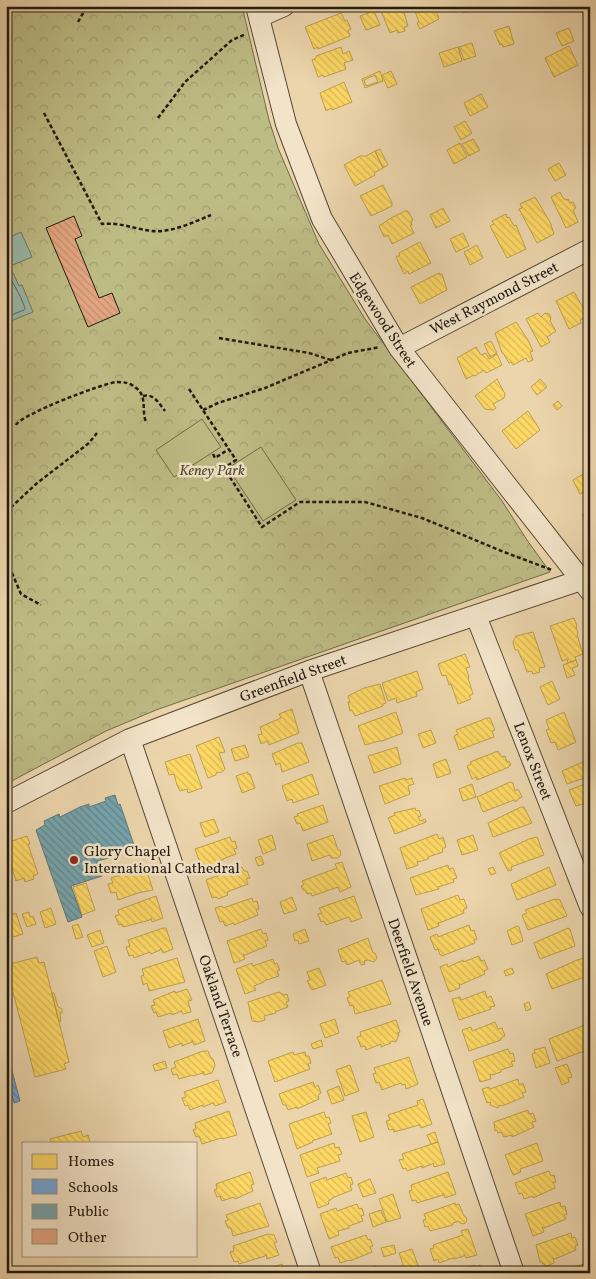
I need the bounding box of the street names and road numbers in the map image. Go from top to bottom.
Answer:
street label: West Raymond Street [427,258,563,341]
street label: Edgewood Street [343,269,421,373]
street label: Greenfield Street [237,650,350,708]
street label: Lenox Street [507,719,556,804]
street label: Deerfield Avenue [381,916,438,1029]
street label: Oakland Terrace [192,952,247,1061]

